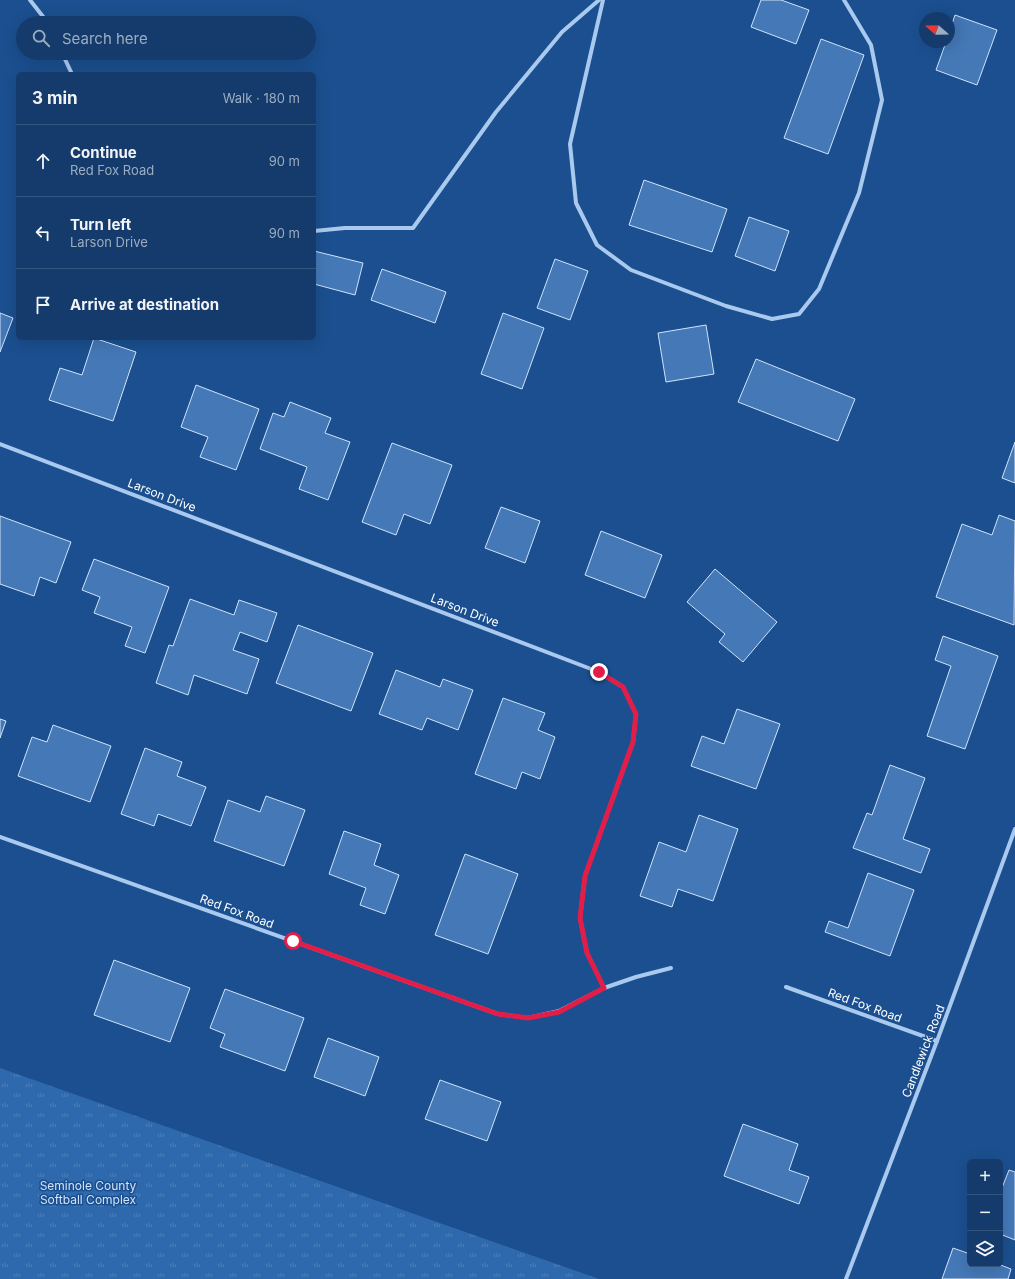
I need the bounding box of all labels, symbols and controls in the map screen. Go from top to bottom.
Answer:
north arrow [919,12,955,48]
search box [16,16,316,60]
icon: search [30,27,52,49]
text: Search here [62,29,148,48]
text: 3 min [32,88,78,108]
text: Walk · 180 m [223,90,300,106]
text: Continue [70,143,137,162]
icon: ahead [32,150,54,172]
text: 90 m [269,153,300,169]
text: Red Fox Road [70,162,154,178]
text: Turn left [70,215,131,234]
icon: left [32,222,54,244]
text: 90 m [269,225,300,241]
text: Larson Drive [70,234,148,250]
icon: arrive [32,294,54,316]
text: Arrive at destination [70,295,219,314]
street label: Larson Drive [126,475,198,515]
street label: Larson Drive [429,590,501,630]
route end [590,663,608,681]
street label: Red Fox Road [198,891,276,931]
route start [284,932,302,950]
street label: Red Fox Road [826,985,904,1025]
street label: Candlewick Road [898,1003,948,1099]
map controls [967,1159,1003,1267]
button: + [967,1159,1003,1195]
park label: Seminole County Softball Complex [40,1178,137,1207]
button: − [967,1195,1003,1231]
button: layers [967,1231,1003,1267]

